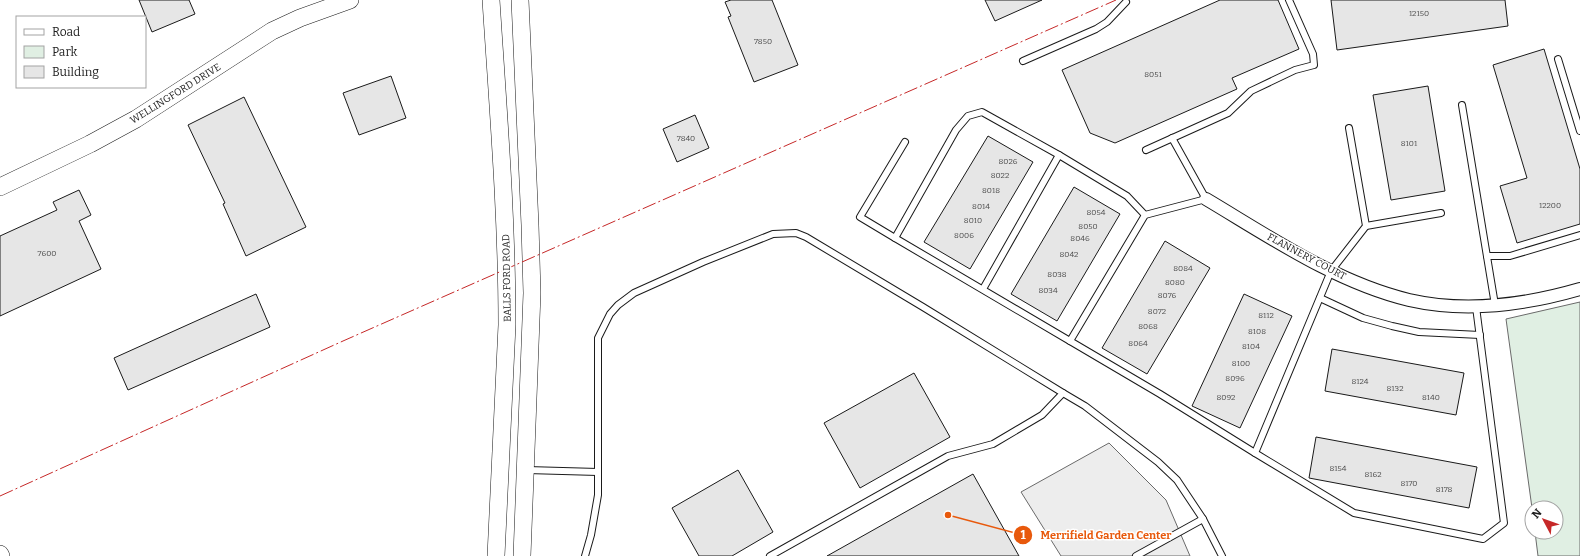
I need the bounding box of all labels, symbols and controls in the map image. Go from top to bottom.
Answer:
house number: 12150 [1409,9,1429,18]
legend [16,16,146,88]
text: Road [52,25,80,39]
house number: 7850 [754,37,772,46]
text: Park [52,45,78,59]
street label: WELLINGFORD DRIVE [128,61,223,127]
text: Building [52,65,99,79]
house number: 8051 [1144,70,1162,79]
house number: 7840 [677,134,695,143]
house number: 8101 [1401,139,1418,148]
house number: 8026 [999,157,1018,166]
house number: 8022 [991,171,1009,180]
house number: 8018 [982,186,1000,195]
house number: 12200 [1539,201,1561,210]
house number: 8014 [972,202,990,211]
house number: 8054 [1087,208,1106,217]
house number: 8010 [964,216,982,225]
house number: 8050 [1078,222,1098,231]
house number: 8006 [954,231,974,240]
street label: FLANNERY COURT [1265,231,1348,283]
street label: BALLS FORD ROAD [500,234,514,322]
house number: 8046 [1070,234,1090,243]
house number: 7600 [38,249,56,258]
house number: 8042 [1060,250,1078,259]
house number: 8084 [1173,264,1193,273]
house number: 8038 [1047,270,1067,279]
house number: 8080 [1165,278,1185,287]
house number: 8034 [1038,286,1058,295]
house number: 8076 [1158,291,1177,300]
house number: 8072 [1148,307,1166,316]
house number: 8112 [1258,311,1274,320]
house number: 8068 [1138,322,1158,331]
house number: 8108 [1248,327,1266,336]
house number: 8064 [1128,339,1148,348]
house number: 8104 [1242,342,1260,351]
house number: 8100 [1232,359,1250,368]
house number: 8096 [1225,374,1245,383]
house number: 8124 [1351,377,1369,386]
house number: 8132 [1387,384,1403,393]
house number: 8092 [1217,393,1235,402]
house number: 8140 [1422,393,1440,402]
house number: 8154 [1330,464,1347,473]
house number: 8162 [1364,470,1382,479]
house number: 8170 [1401,479,1417,488]
house number: 8178 [1436,485,1453,494]
north arrow [1524,500,1564,540]
text: N [1529,506,1545,521]
callout: Merrifield Garden Center [1013,523,1179,546]
text: 1 [1020,528,1026,542]
text: Merrifield Garden Center [1041,529,1172,542]

